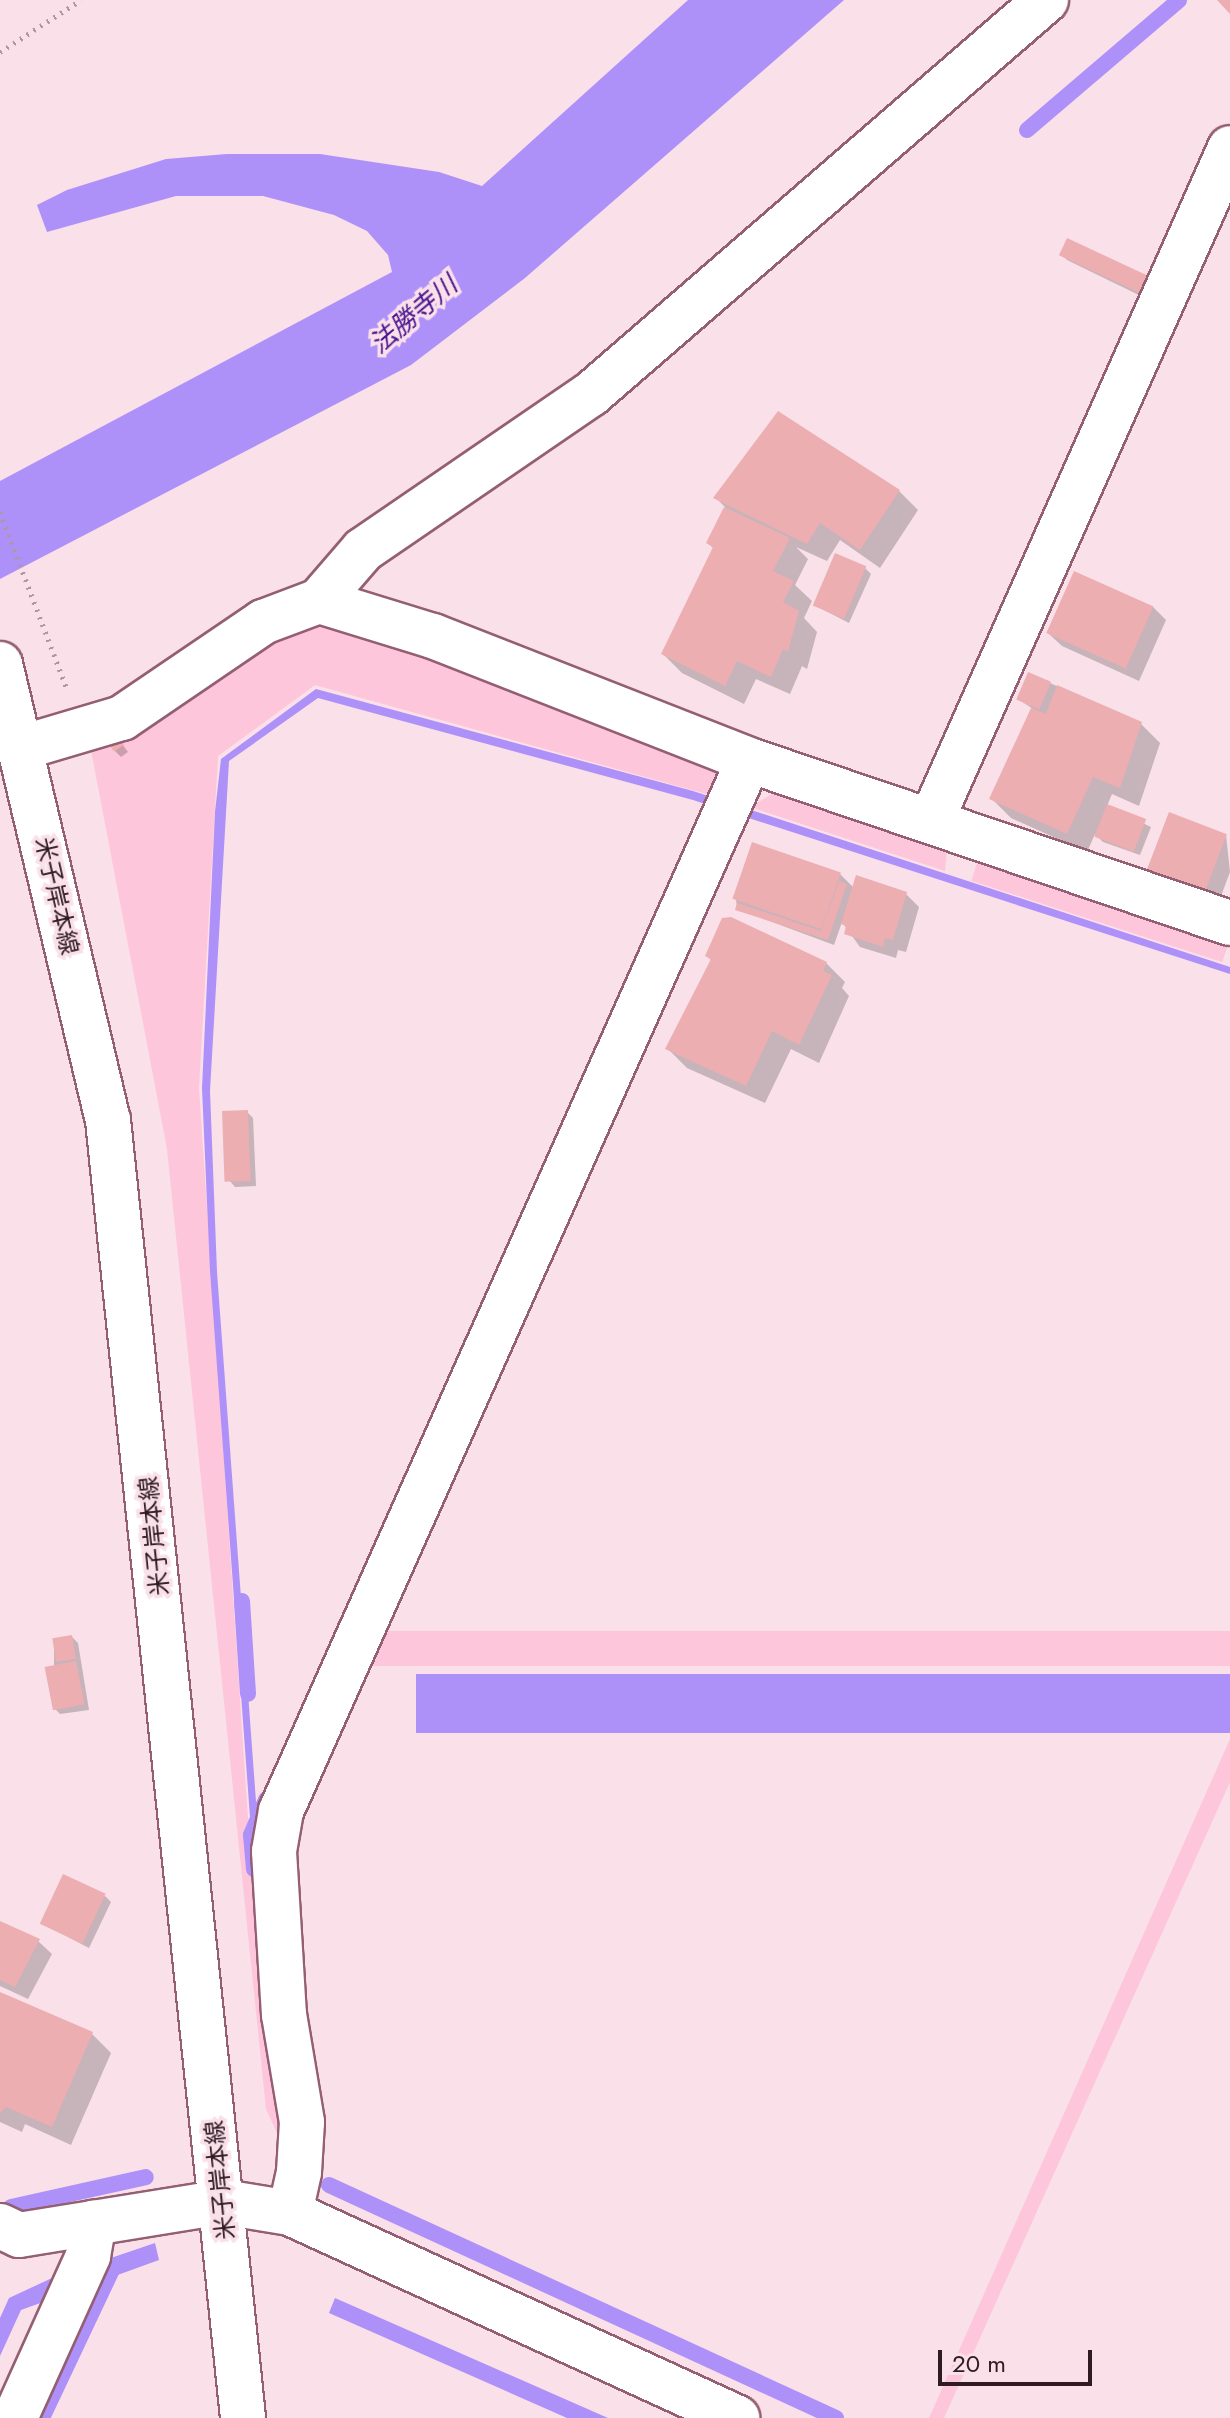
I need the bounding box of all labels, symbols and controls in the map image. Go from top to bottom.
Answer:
water label: 法勝寺川 [364,270,464,360]
street label: 米子岸本線 [29,834,85,958]
street label: 米子岸本線 [133,1475,175,1597]
street label: 米子岸本線 [199,2119,241,2241]
scale bar [942,2334,1096,2384]
text: 20 m [952,2346,1006,2381]

